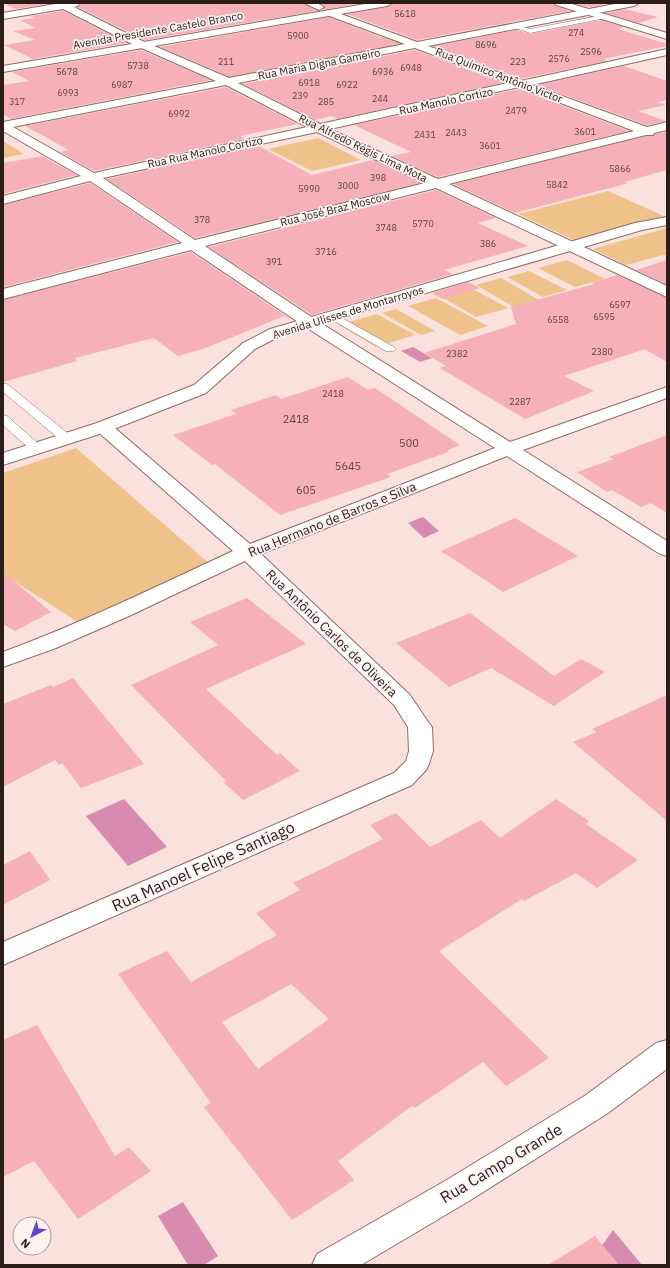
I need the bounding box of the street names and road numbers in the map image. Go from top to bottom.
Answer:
street label: Avenida Presidente Castelo Branco [72,8,244,52]
street label: Rua Químico Antônio Victor [433,44,565,106]
street label: Rua Maria Digna Gameiro [257,45,381,83]
street label: Rua Manolo Cortizo [398,84,494,118]
street label: Rua Alfredo Régis Lima Mota [297,111,430,185]
street label: Rua Rua Manolo Cortizo [146,133,264,171]
street label: Rua José Braz Moscow [279,188,392,229]
street label: Avenida Ulisses de Montarroyos [271,282,425,342]
street label: Rua Hermano de Barros e Silva [246,478,419,561]
street label: Rua Antônio Carlos de Oliveira [262,566,401,701]
street label: Rua Manoel Felipe Santiago [108,817,298,915]
street label: Rua Campo Grande [436,1119,566,1207]

